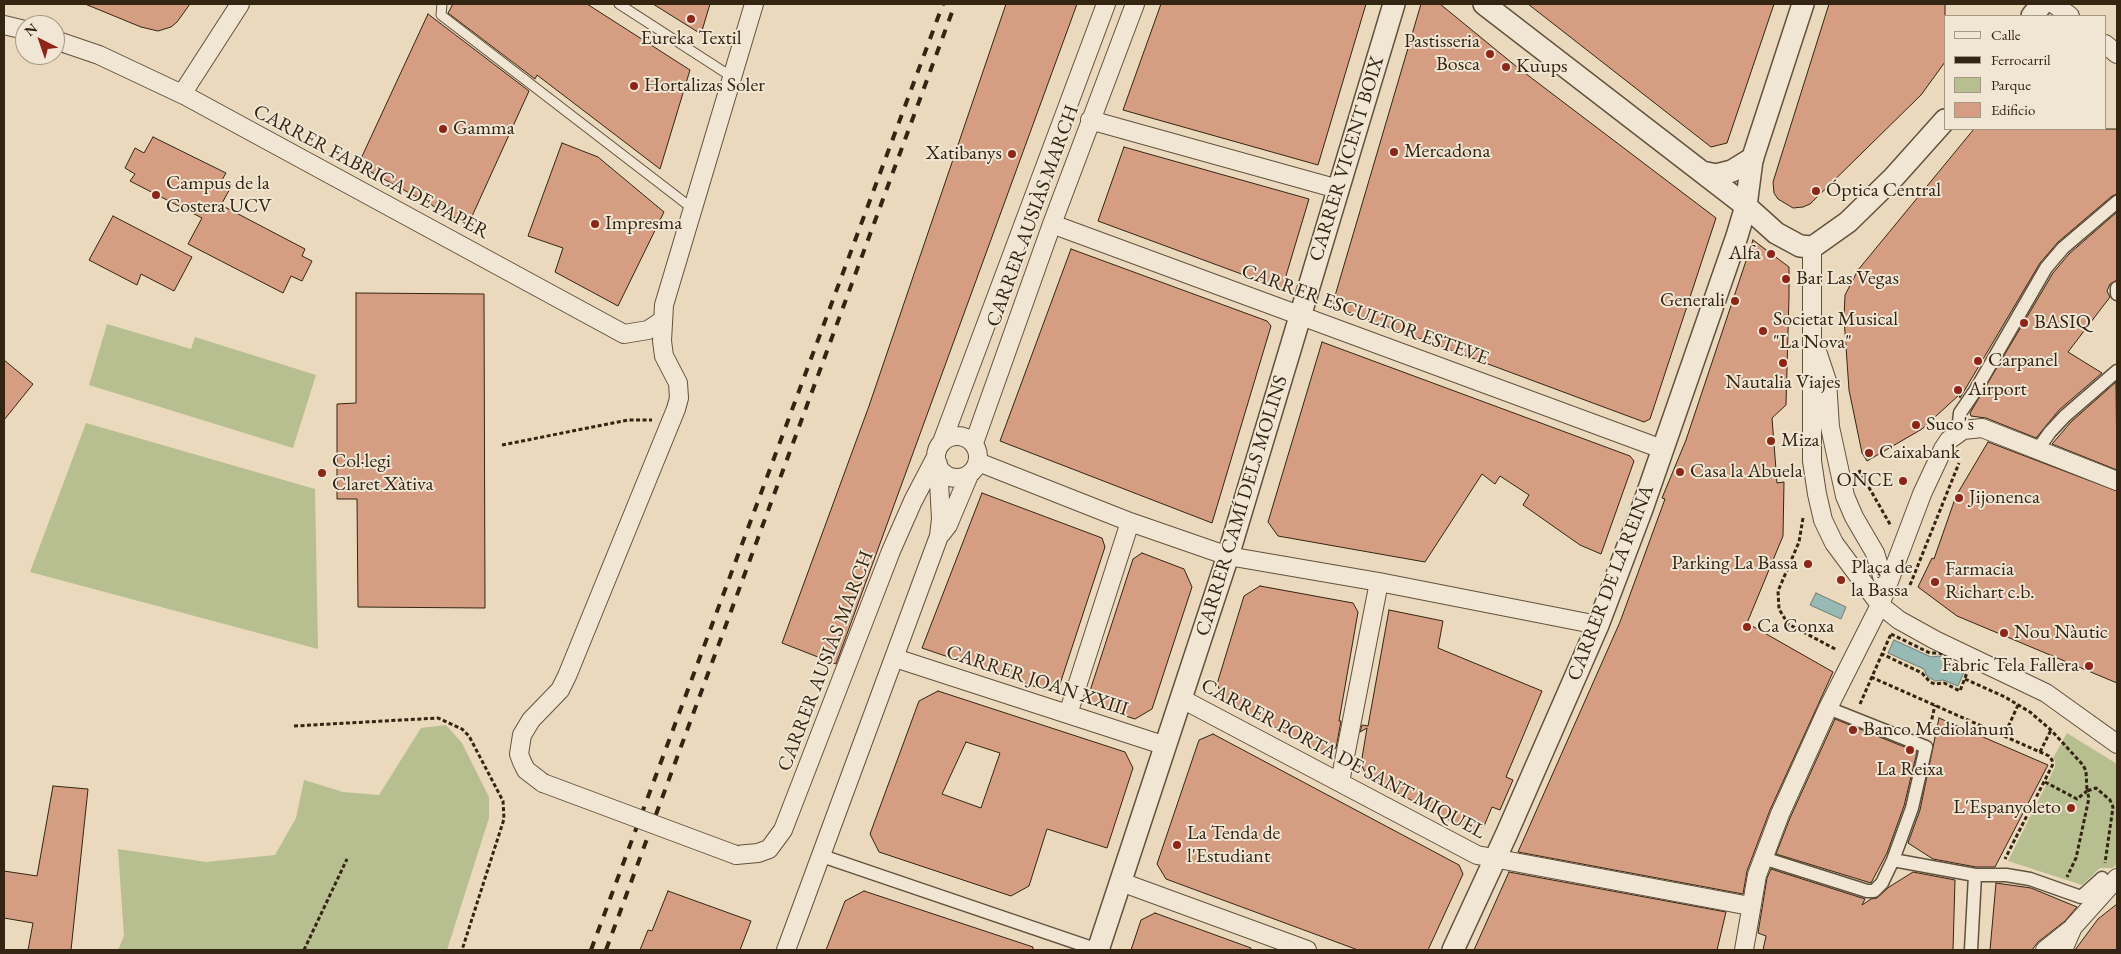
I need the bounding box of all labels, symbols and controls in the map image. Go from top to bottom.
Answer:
marker: Eureka Textil [685,13,697,25]
north arrow [15,15,65,65]
legend [1944,15,2106,130]
text: N [21,19,41,40]
text: Calle [1991,25,2021,44]
place label: Eureka Textil [640,27,742,51]
place label: Pastisseria Bosca [1404,30,1480,77]
marker: Pastisseria Bosca [1484,48,1496,60]
text: Ferrocarril [1991,50,2051,69]
street label: CARRER VICENT BOIX [1304,54,1390,264]
place label: Kuups [1516,55,1568,79]
marker: Kuups [1500,61,1512,73]
place label: Hortalizas Soler [644,74,765,98]
text: Parque [1991,75,2031,94]
marker: Hortalizas Soler [628,80,640,92]
street label: CARRER FABRICA DE PAPER [249,100,493,244]
text: Edificio [1991,100,2035,119]
street label: CARRER AUSIÀS MARCH [982,102,1084,330]
place label: Gamma [453,117,515,141]
marker: Gamma [437,123,449,135]
place label: Mercadona [1404,140,1490,164]
place label: Xatibanys [926,142,1002,166]
marker: Mercadona [1388,146,1400,158]
marker: Xatibanys [1006,148,1018,160]
place label: Campus de la Costera UCV [166,172,272,219]
place label: Óptica Central [1826,179,1941,203]
marker: Óptica Central [1810,185,1822,197]
marker: Campus de la Costera UCV [150,189,162,201]
place label: Impresma [605,212,682,236]
marker: Impresma [589,218,601,230]
place label: Alfa [1729,242,1761,266]
marker: Alfa [1765,248,1777,260]
street label: CARRER ESCULTOR ESTEVE [1238,259,1492,371]
place label: Bar Las Vegas [1796,267,1899,291]
marker: Bar Las Vegas [1780,273,1792,285]
place label: Generali [1660,289,1725,313]
marker: Generali [1729,295,1741,307]
place label: Societat Musical "La Nova" [1773,308,1898,355]
place label: BASIQ [2034,311,2091,335]
marker: BASIQ [2018,317,2030,329]
marker: Societat Musical "La Nova" [1757,325,1769,337]
place label: Carpanel [1988,349,2058,373]
marker: Carpanel [1972,355,1984,367]
marker: Nautalia Viajes [1777,357,1789,369]
place label: Nautalia Viajes [1726,371,1840,395]
street label: CARRER CAMÍ DELS MOLINS [1191,373,1293,639]
place label: Airport [1968,378,2027,402]
marker: Airport [1952,384,1964,396]
place label: Suco's [1926,413,1974,437]
marker: Suco's [1910,419,1922,431]
place label: Miza [1781,429,1819,453]
marker: Miza [1765,435,1777,447]
place label: Caixabank [1879,441,1960,465]
marker: Caixabank [1863,447,1875,459]
place label: Col·legi Claret Xàtiva [332,450,433,497]
place label: Casa la Abuela [1690,460,1803,484]
marker: Casa la Abuela [1674,466,1686,478]
marker: Col·legi Claret Xàtiva [316,467,328,479]
place label: ONCE [1836,469,1893,493]
marker: ONCE [1897,475,1909,487]
street label: CARRER DE LA REINA [1563,482,1659,684]
place label: Jijonenca [1969,486,2040,510]
marker: Jijonenca [1953,492,1965,504]
street label: CARRER AUSIÀS MARCH [773,547,879,775]
place label: Parking La Bassa [1671,552,1798,576]
place label: Plaça de la Bassa [1851,556,1913,603]
marker: Parking La Bassa [1802,558,1814,570]
place label: Farmacia Richart c.b. [1945,558,2035,605]
marker: Plaça de la Bassa [1835,574,1847,586]
marker: Farmacia Richart c.b. [1929,576,1941,588]
place label: Ca Conxa [1757,615,1834,639]
marker: Ca Conxa [1741,621,1753,633]
place label: Nou Nàutic [2014,621,2108,645]
marker: Nou Nàutic [1998,627,2010,639]
street label: CARRER JOAN XXIII [943,640,1131,722]
place label: Fabric Tela Fallera [1942,654,2079,678]
marker: Fabric Tela Fallera [2083,660,2095,672]
street label: CARRER PORTA DE SANT MIQUEL [1197,674,1489,844]
place label: Banco Mediolanum [1863,718,2014,742]
marker: Banco Mediolanum [1847,724,1859,736]
marker: La Reixa [1904,744,1916,756]
place label: La Reixa [1877,758,1943,782]
place label: L'Espanyoleto [1953,796,2061,820]
marker: L'Espanyoleto [2065,802,2077,814]
place label: La Tenda de l'Estudiant [1187,822,1280,869]
marker: La Tenda de l'Estudiant [1171,839,1183,851]

